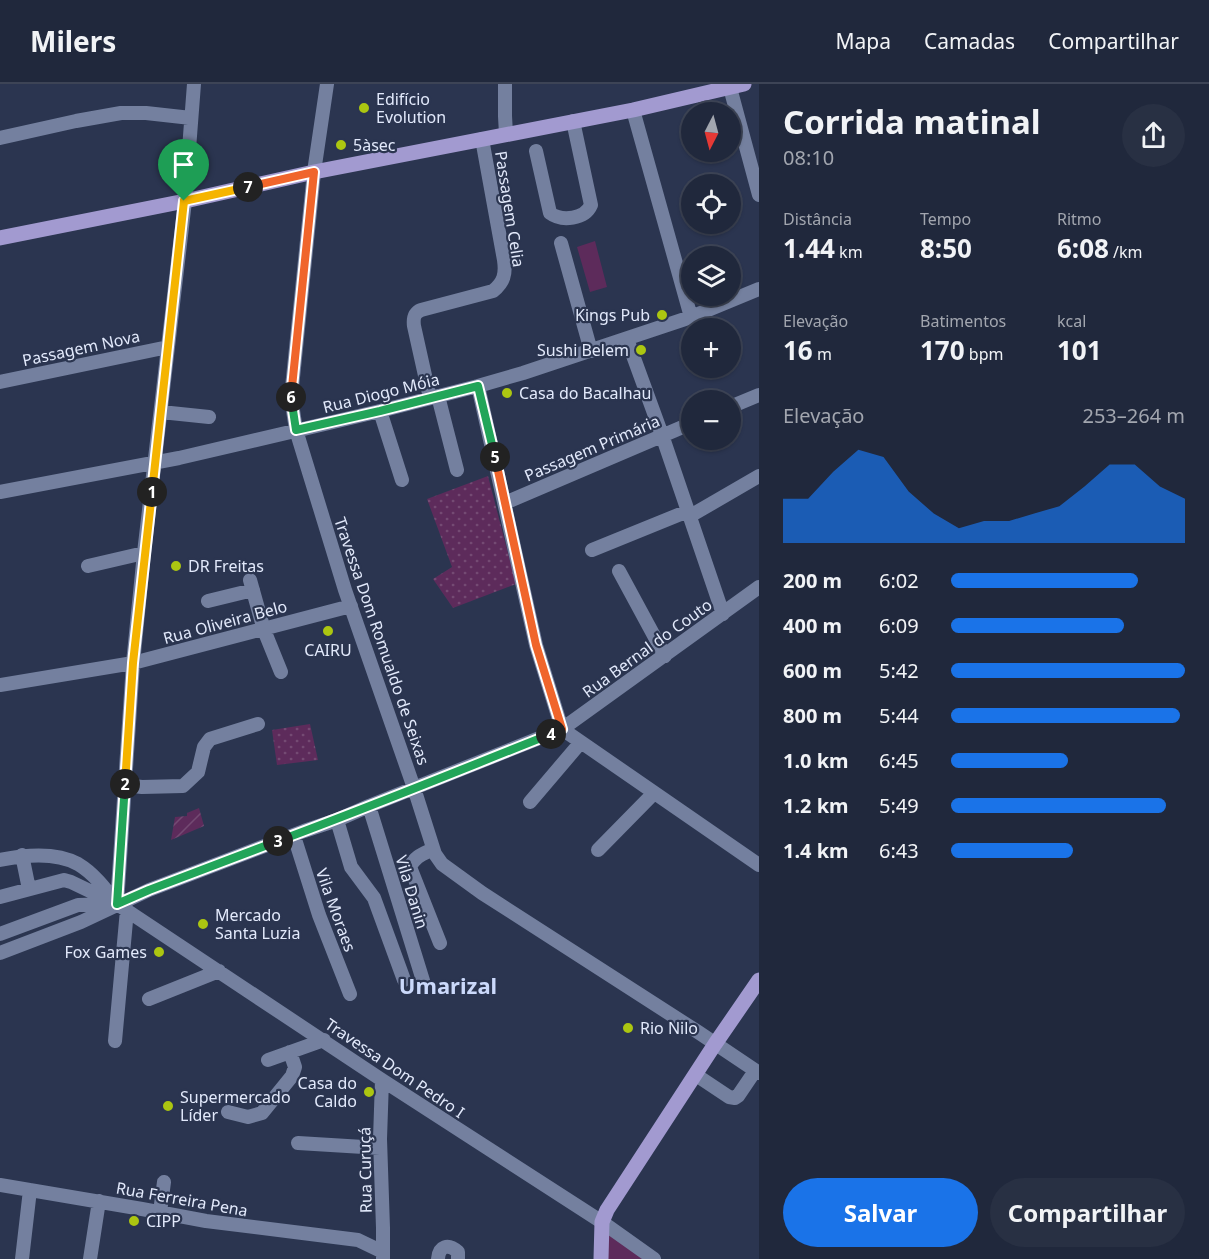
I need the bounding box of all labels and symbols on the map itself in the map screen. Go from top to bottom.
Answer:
place label: Edifício Evolution [376,88,446,128]
marker: Edifício Evolution [357,101,371,115]
north arrow [681,102,741,162]
place label: 5àsec [353,134,396,156]
marker: 5àsec [334,138,348,152]
pin [158,139,209,201]
street label: Passagem Celia [490,149,530,269]
pin: 7 [233,172,263,202]
place label: Kings Pub [575,304,650,326]
marker: Kings Pub [655,308,669,322]
street label: Passagem Nova [20,325,142,371]
place label: Sushi Belem [537,339,629,361]
marker: Sushi Belem [634,343,648,357]
street label: Rua Diogo Móia [320,368,442,418]
pin: 6 [276,382,306,412]
place label: Casa do Bacalhau [519,382,651,404]
marker: Casa do Bacalhau [500,386,514,400]
street label: Passagem Primária [521,410,663,486]
pin: 5 [480,442,510,472]
pin: 1 [137,477,167,507]
street label: Travessa Dom Romualdo de Seixas [329,514,435,768]
place label: DR Freitas [188,555,264,577]
marker: DR Freitas [169,559,183,573]
street label: Rua Bernal do Couto [578,594,716,702]
street label: Rua Oliveira Belo [160,595,290,649]
marker: CAIRU [321,624,335,638]
place label: CAIRU [304,639,352,661]
pin: 4 [536,719,566,749]
pin: 2 [110,769,140,799]
pin: 3 [263,826,293,856]
street label: Vila Danin [390,853,434,931]
street label: Vila Moraes [311,865,361,955]
place label: Mercado Santa Luzia [215,904,300,944]
marker: Mercado Santa Luzia [196,917,210,931]
place label: Fox Games [64,941,147,963]
marker: Fox Games [152,945,166,959]
district label: Umarizal [399,970,497,1000]
street label: Travessa Dom Pedro I [321,1013,469,1123]
place label: Rio Nilo [640,1017,698,1039]
marker: Rio Nilo [621,1021,635,1035]
place label: Casa do Caldo [298,1072,357,1112]
marker: Casa do Caldo [362,1085,376,1099]
place label: Supermercado Líder [180,1086,291,1126]
marker: Supermercado Líder [161,1099,175,1113]
street label: Rua Curuçá [353,1127,377,1213]
street label: Rua Ferreira Pena [114,1177,250,1221]
place label: CIPP [146,1210,181,1232]
marker: CIPP [127,1214,141,1228]

